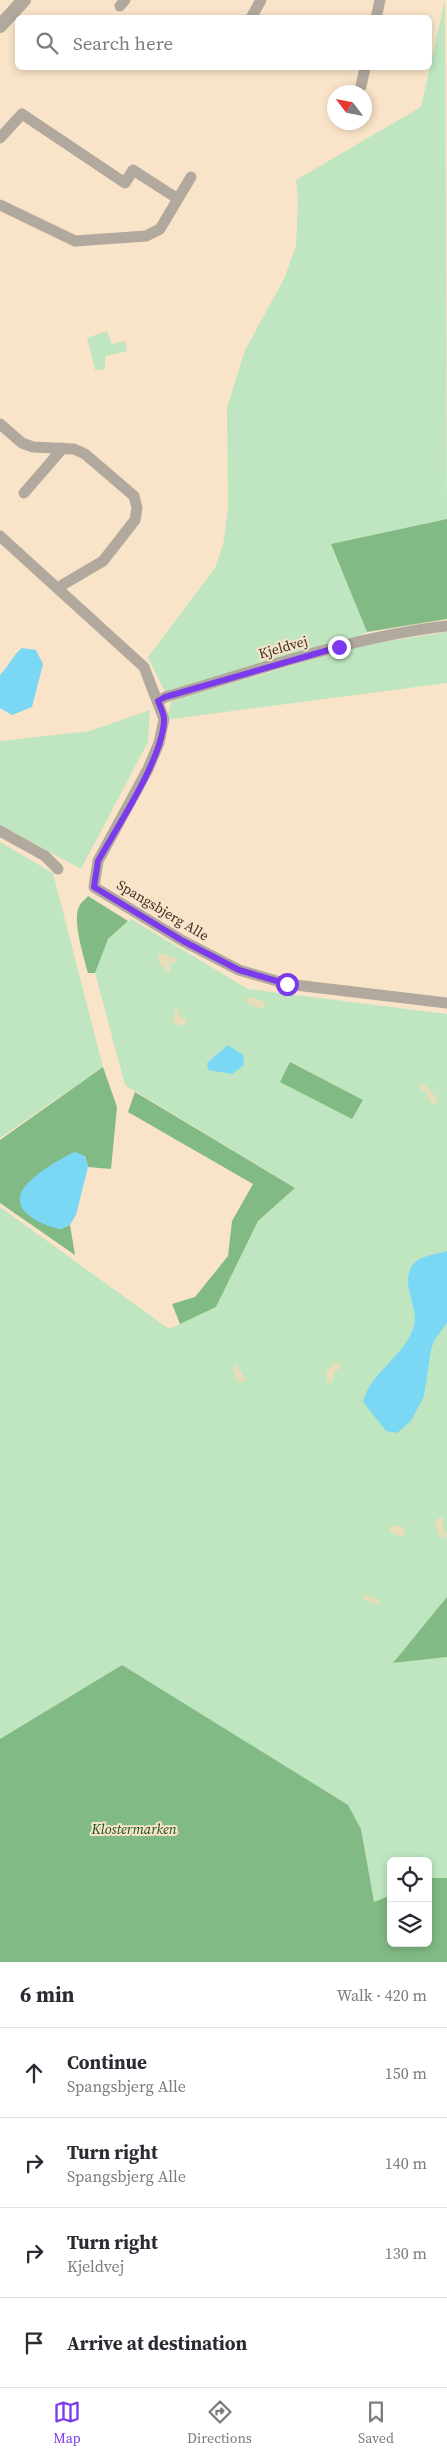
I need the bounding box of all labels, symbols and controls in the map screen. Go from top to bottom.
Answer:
search box [15,15,432,70]
icon: search [33,29,61,57]
text: Search here [73,30,173,56]
north arrow [327,85,372,130]
street label: Kjeldvej [256,630,310,664]
route end [328,636,351,659]
street label: Spangsbjerg Alle [113,875,213,945]
route start [276,973,299,996]
park label: Klostermarken [90,1819,177,1839]
map controls [387,1857,432,1947]
button: locate [387,1857,432,1902]
button: layers [387,1902,432,1947]
text: 6 min [20,1980,75,2009]
text: Walk · 420 m [337,1984,427,2006]
text: Continue [67,2049,147,2075]
icon: ahead [20,2059,48,2087]
text: 150 m [385,2062,427,2084]
text: Spangsbjerg Alle [67,2075,186,2097]
text: Turn right [67,2139,158,2165]
icon: right [20,2149,48,2177]
text: 140 m [385,2152,427,2174]
text: Spangsbjerg Alle [67,2165,186,2187]
text: Turn right [67,2229,158,2255]
icon: right [20,2239,48,2267]
text: 130 m [385,2242,427,2264]
text: Kjeldvej [67,2255,124,2277]
icon: arrive [20,2329,48,2357]
text: Arrive at destination [67,2330,247,2356]
tab: Map [53,2398,81,2448]
tab: Directions [187,2398,252,2448]
tab: Saved [358,2398,394,2448]

